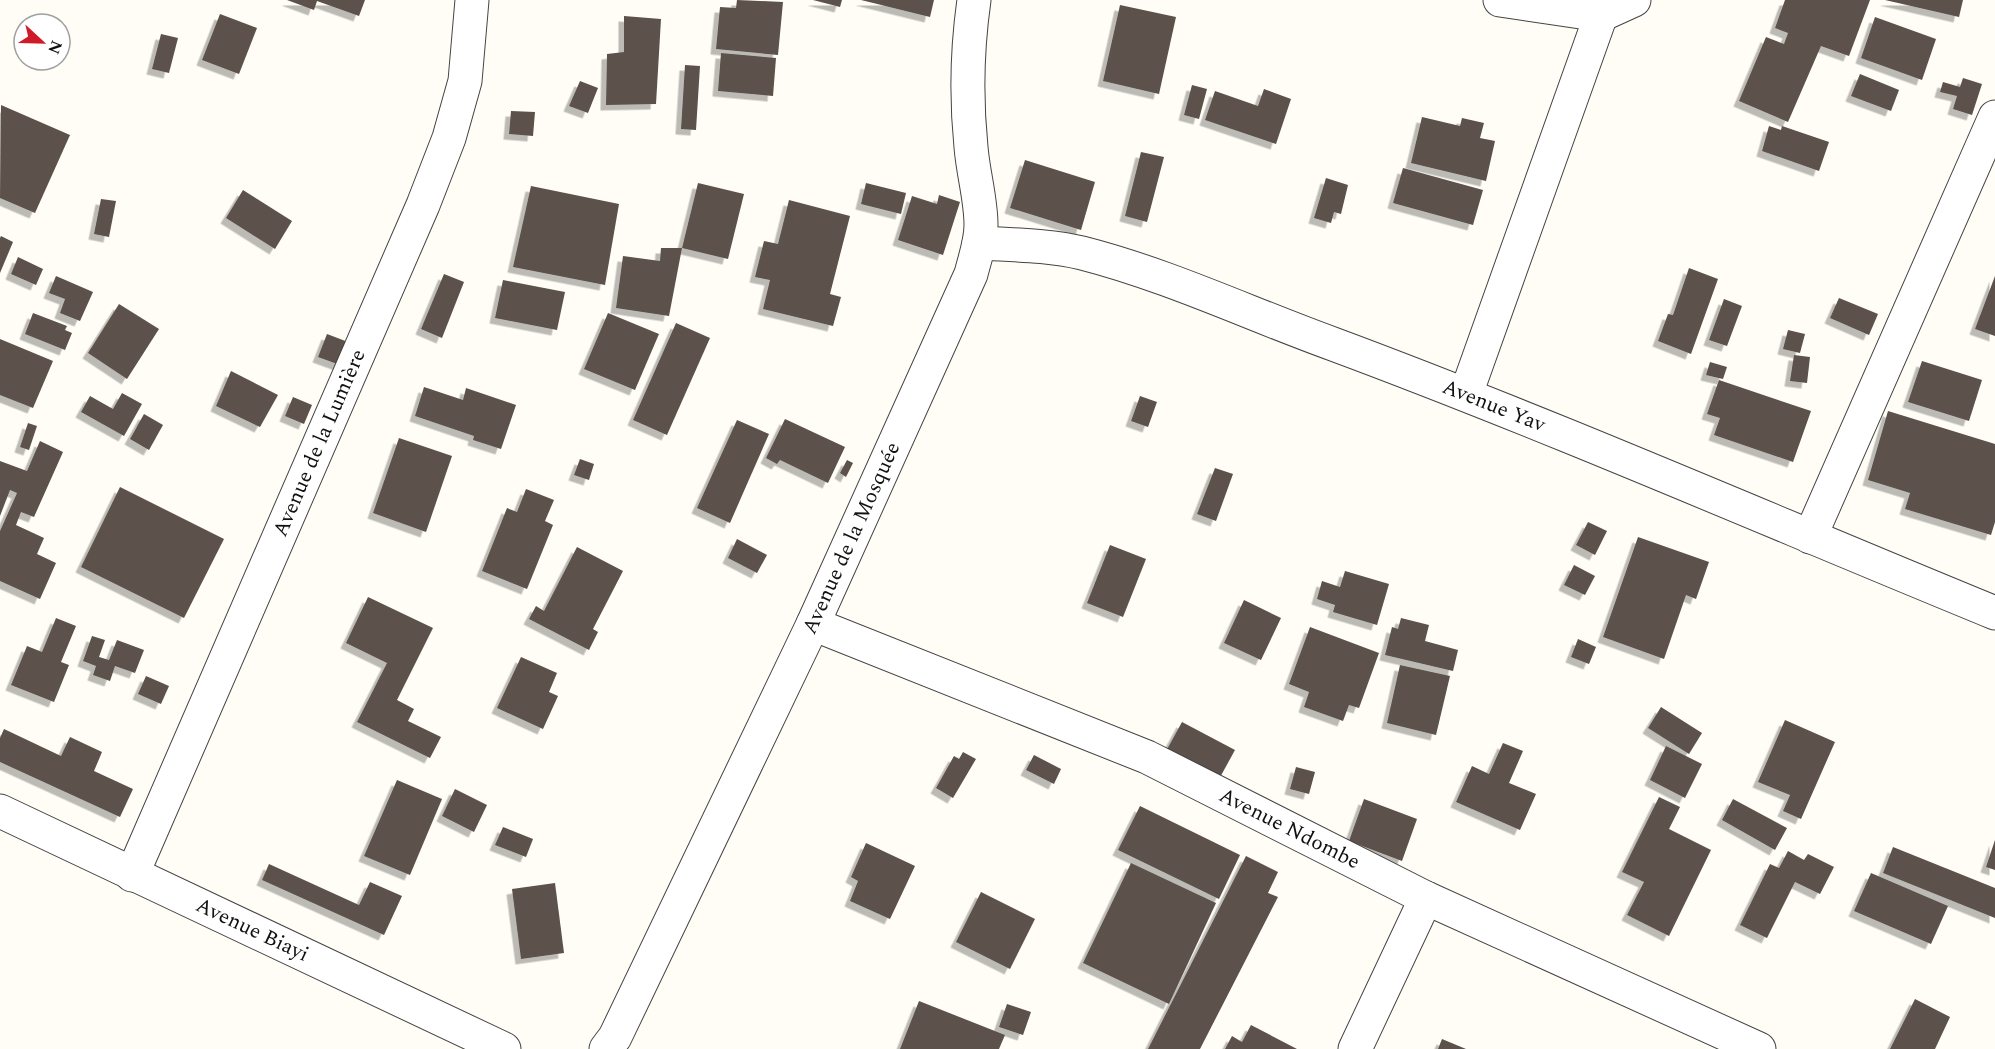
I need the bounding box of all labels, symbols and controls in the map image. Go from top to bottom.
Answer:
north arrow [12,12,72,72]
text: N [41,37,69,58]
street label: Avenue de la Lumière [265,344,375,542]
street label: Avenue Yav [1437,371,1551,441]
street label: Avenue de la Mosquée [794,437,909,640]
street label: Avenue Ndombe [1213,780,1365,878]
street label: Avenue Biayi [190,890,314,971]

